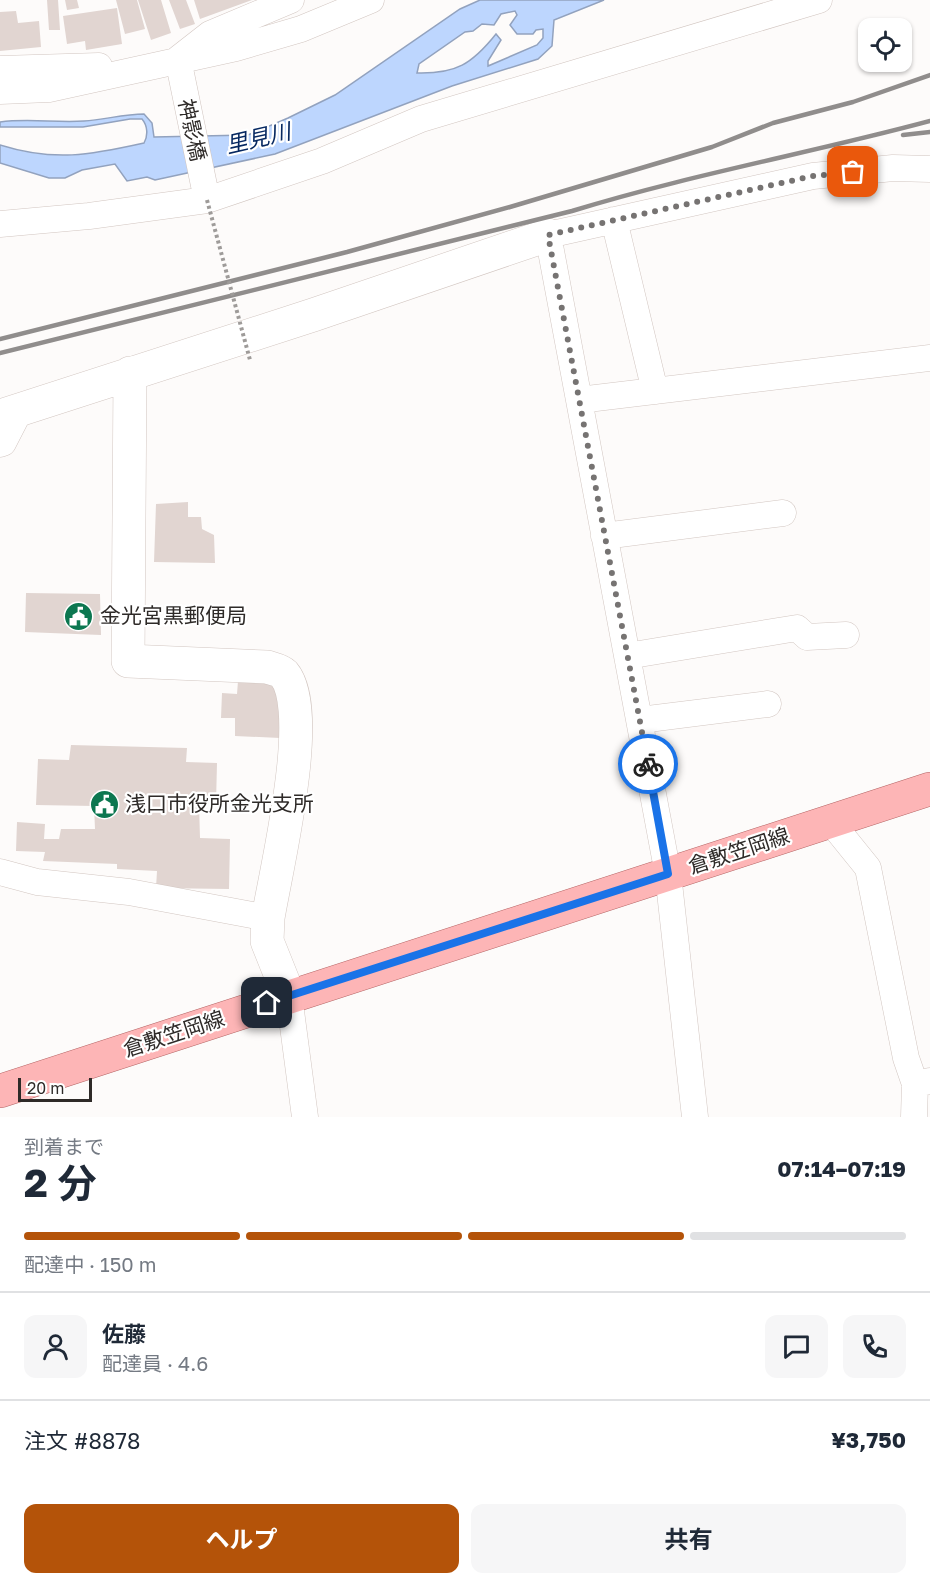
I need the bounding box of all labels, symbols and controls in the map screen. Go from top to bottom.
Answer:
map controls [858,18,912,72]
button: locate [858,18,912,72]
street label: 神影橋 [174,96,212,163]
water label: 里見川 [223,116,295,158]
pin [827,146,878,197]
icon: bag [836,155,869,188]
public building icon: 金光宮黒郵便局 [63,600,95,632]
place label: 金光宮黒郵便局 [100,602,247,628]
courier [618,734,678,794]
icon: bike [632,748,665,781]
public building icon: 浅口市役所金光支所 [88,788,120,820]
place label: 浅口市役所金光支所 [125,790,314,816]
street label: 倉敷笠岡線 [685,821,793,879]
pin [241,977,292,1028]
icon: home [250,986,283,1019]
street label: 倉敷笠岡線 [120,1004,228,1062]
scale bar [18,1075,92,1102]
text: 20 m [27,1078,64,1098]
text: 到着まで [24,1134,104,1158]
text: 07:14–07:19 [777,1155,906,1182]
text: 2 分 [24,1159,97,1206]
text: 配達中 · 150 m [24,1252,156,1276]
button: person [24,1315,87,1378]
button: chat [765,1315,828,1378]
button: phone [843,1315,906,1378]
text: 佐藤 [102,1320,146,1347]
text: 配達員 · 4.6 [102,1351,208,1375]
text: ¥3,750 [831,1426,906,1453]
text: 注文 #8878 [24,1427,140,1454]
button: ヘルプ [24,1504,459,1573]
button: 共有 [471,1504,906,1573]

